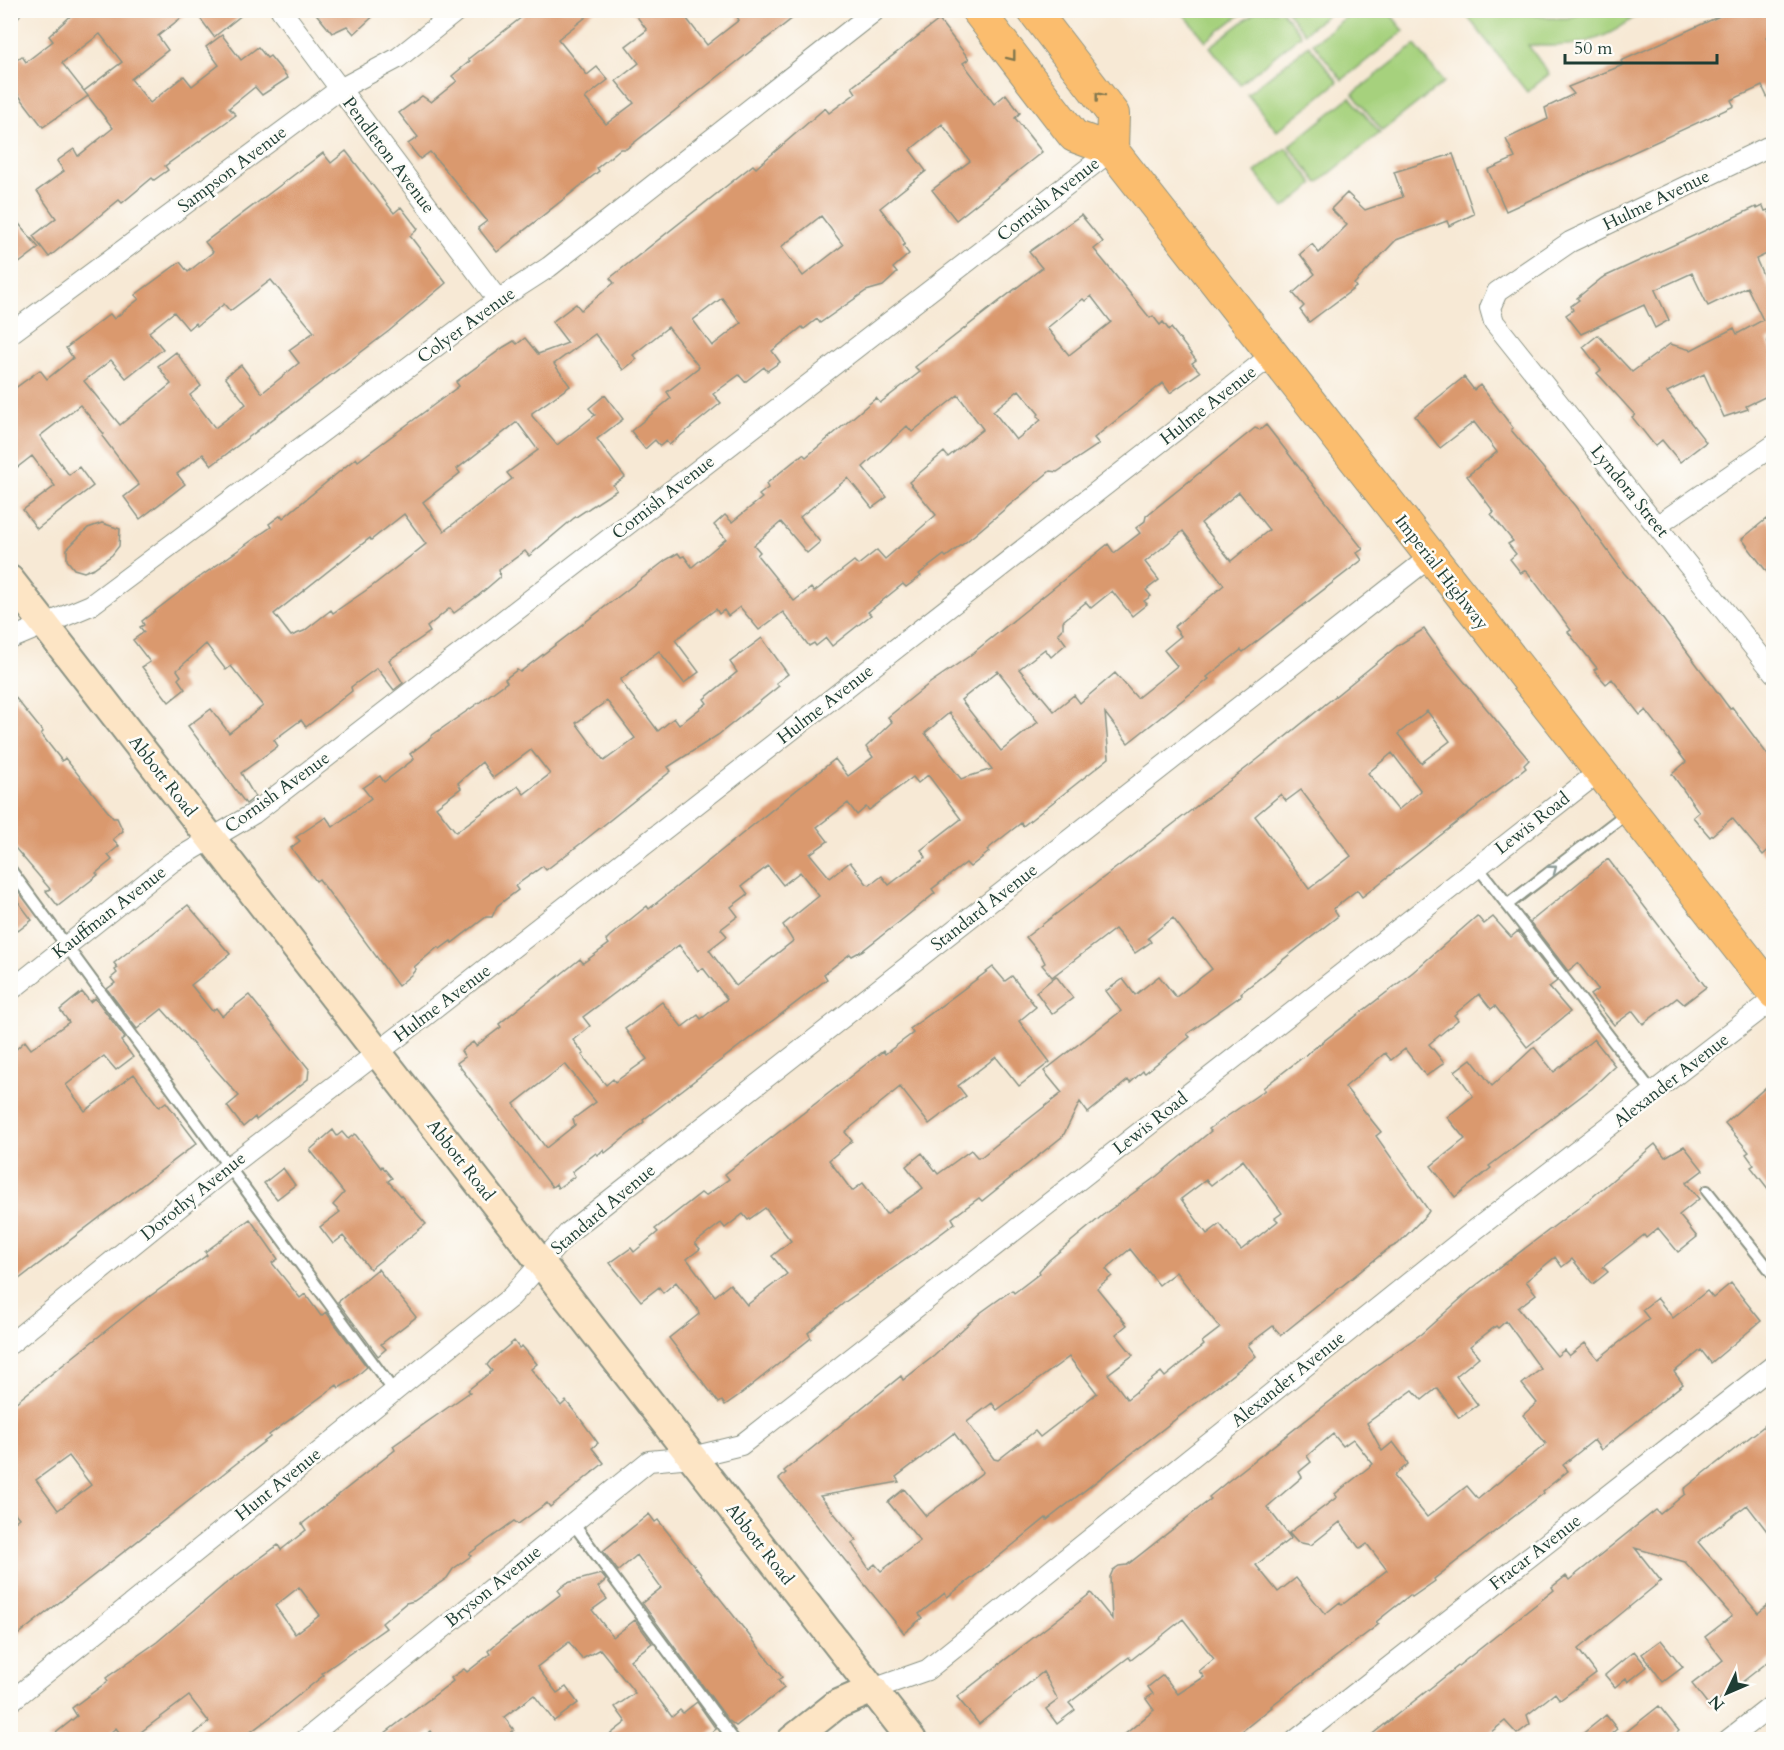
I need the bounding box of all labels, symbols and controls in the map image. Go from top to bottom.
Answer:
scale bar [1565,27,1716,65]
text: 50 m [1574,36,1613,61]
one-way arrow [1005,50,1016,61]
street label: Pendleton Avenue [336,92,441,219]
one-way arrow [1095,92,1106,103]
street label: Sampson Avenue [173,120,292,219]
street label: Cornish Avenue [992,151,1105,248]
street label: Hulme Avenue [1599,164,1714,237]
street label: Colyer Avenue [412,281,520,369]
street label: Hulme Avenue [1155,360,1262,451]
street label: Lyndora Street [1585,440,1675,543]
street label: Cornish Avenue [607,449,720,546]
street label: Imperial Highway [1389,510,1495,635]
street label: Hulme Avenue [772,659,879,750]
street label: Abbott Road [123,730,203,823]
street label: Cornish Avenue [220,746,335,839]
street label: Lewis Road [1490,786,1575,861]
street label: Standard Avenue [926,858,1043,957]
street label: Kauffman Avenue [47,860,171,965]
one-way arrow [1546,866,1557,877]
street label: Hulme Avenue [388,958,496,1048]
street label: Alexander Avenue [1608,1027,1734,1133]
street label: Lewis Road [1108,1086,1193,1161]
street label: Abbott Road [421,1114,501,1207]
street label: Dorothy Avenue [135,1146,251,1247]
street label: Standard Avenue [546,1158,661,1261]
street label: Alexander Avenue [1226,1326,1351,1433]
street label: Hunt Avenue [230,1442,327,1527]
street label: Abbott Road [720,1498,800,1591]
street label: Fracar Avenue [1484,1509,1586,1596]
street label: Bryson Avenue [440,1540,547,1633]
north arrow [1697,1663,1757,1723]
text: N [1704,1690,1730,1715]

